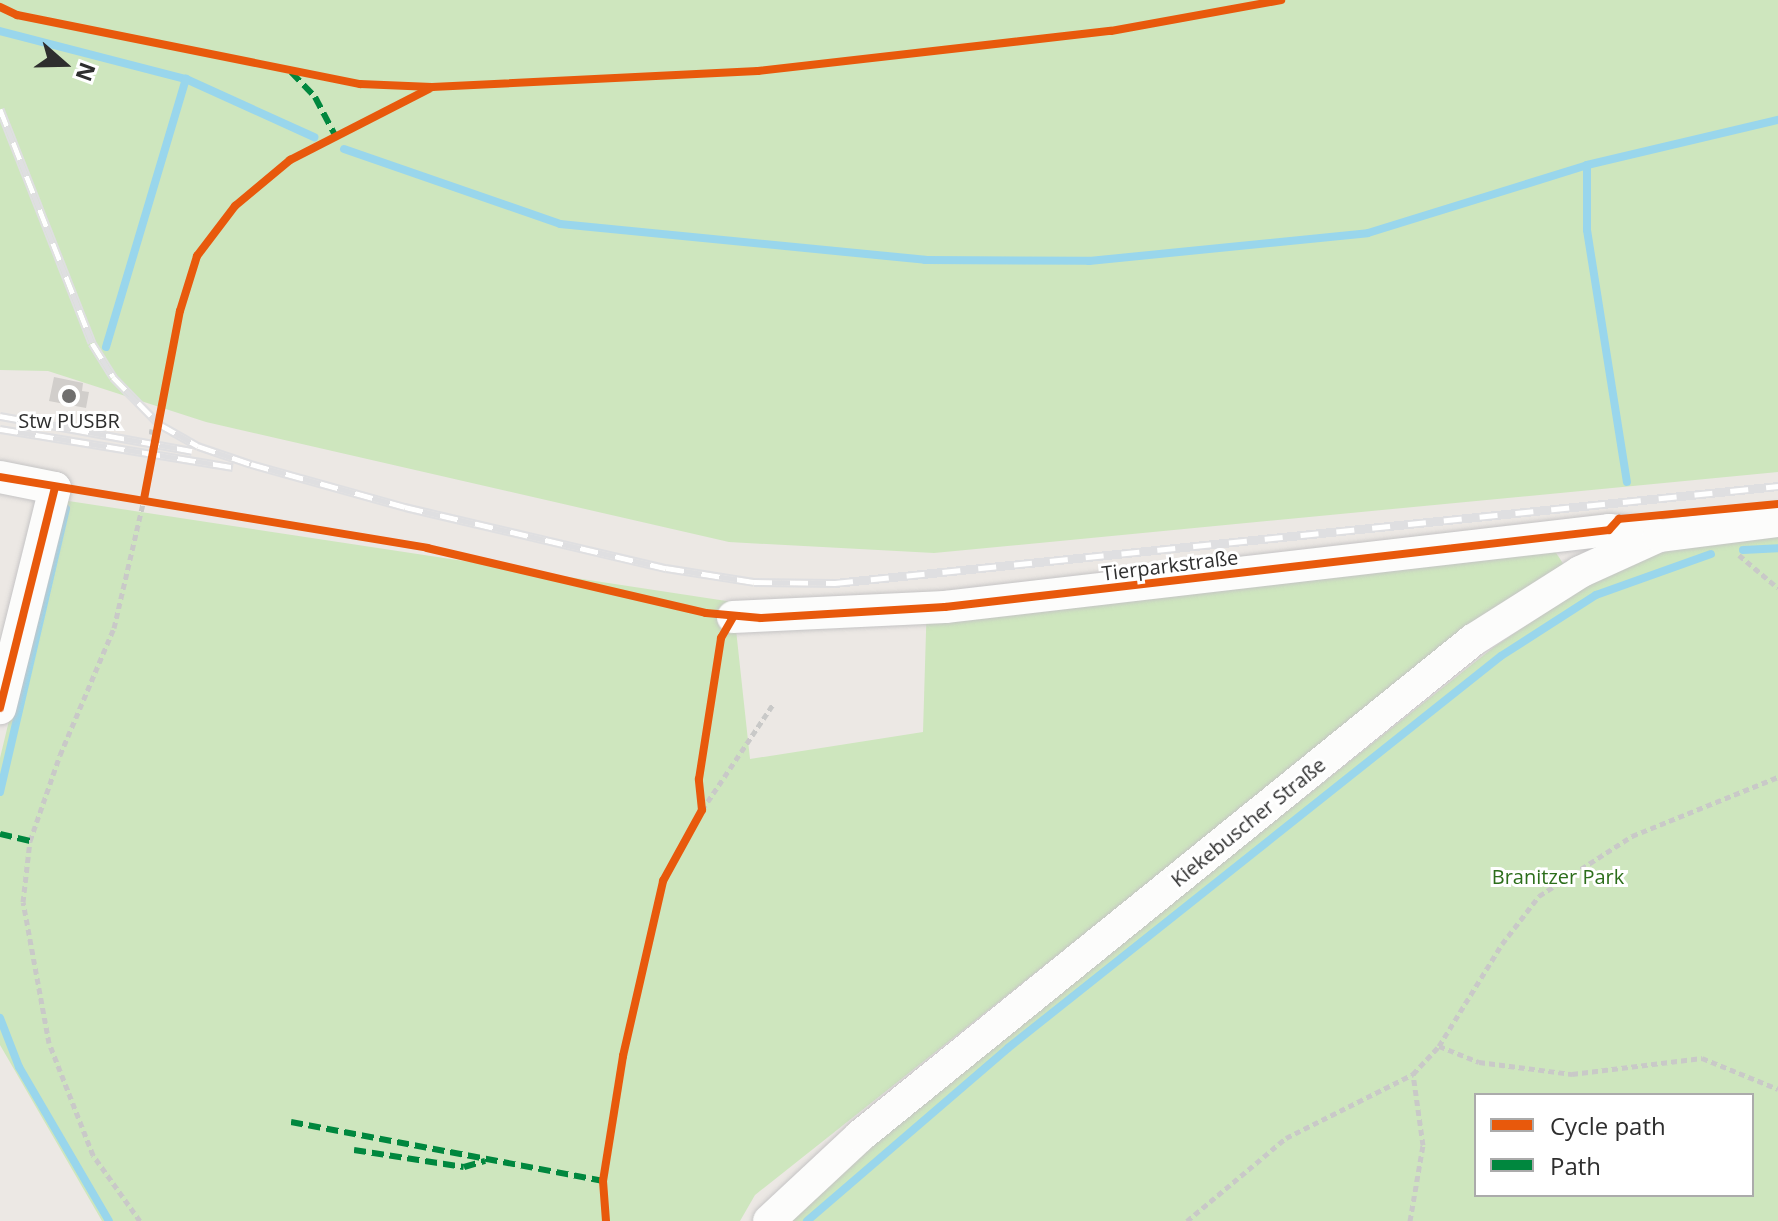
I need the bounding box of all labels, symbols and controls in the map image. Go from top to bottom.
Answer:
north arrow [24,24,104,104]
text: N [69,59,104,86]
marker: Stw PUSBR [60,387,78,405]
place label: Stw PUSBR [18,408,120,432]
street label: Tierparkstraße [1100,545,1240,585]
street label: Kiekebuscher Straße [1166,752,1330,892]
park label: Branitzer Park [1492,864,1624,888]
legend [1474,1093,1754,1197]
text: Cycle path [1550,1109,1666,1142]
text: Path [1550,1149,1601,1182]

